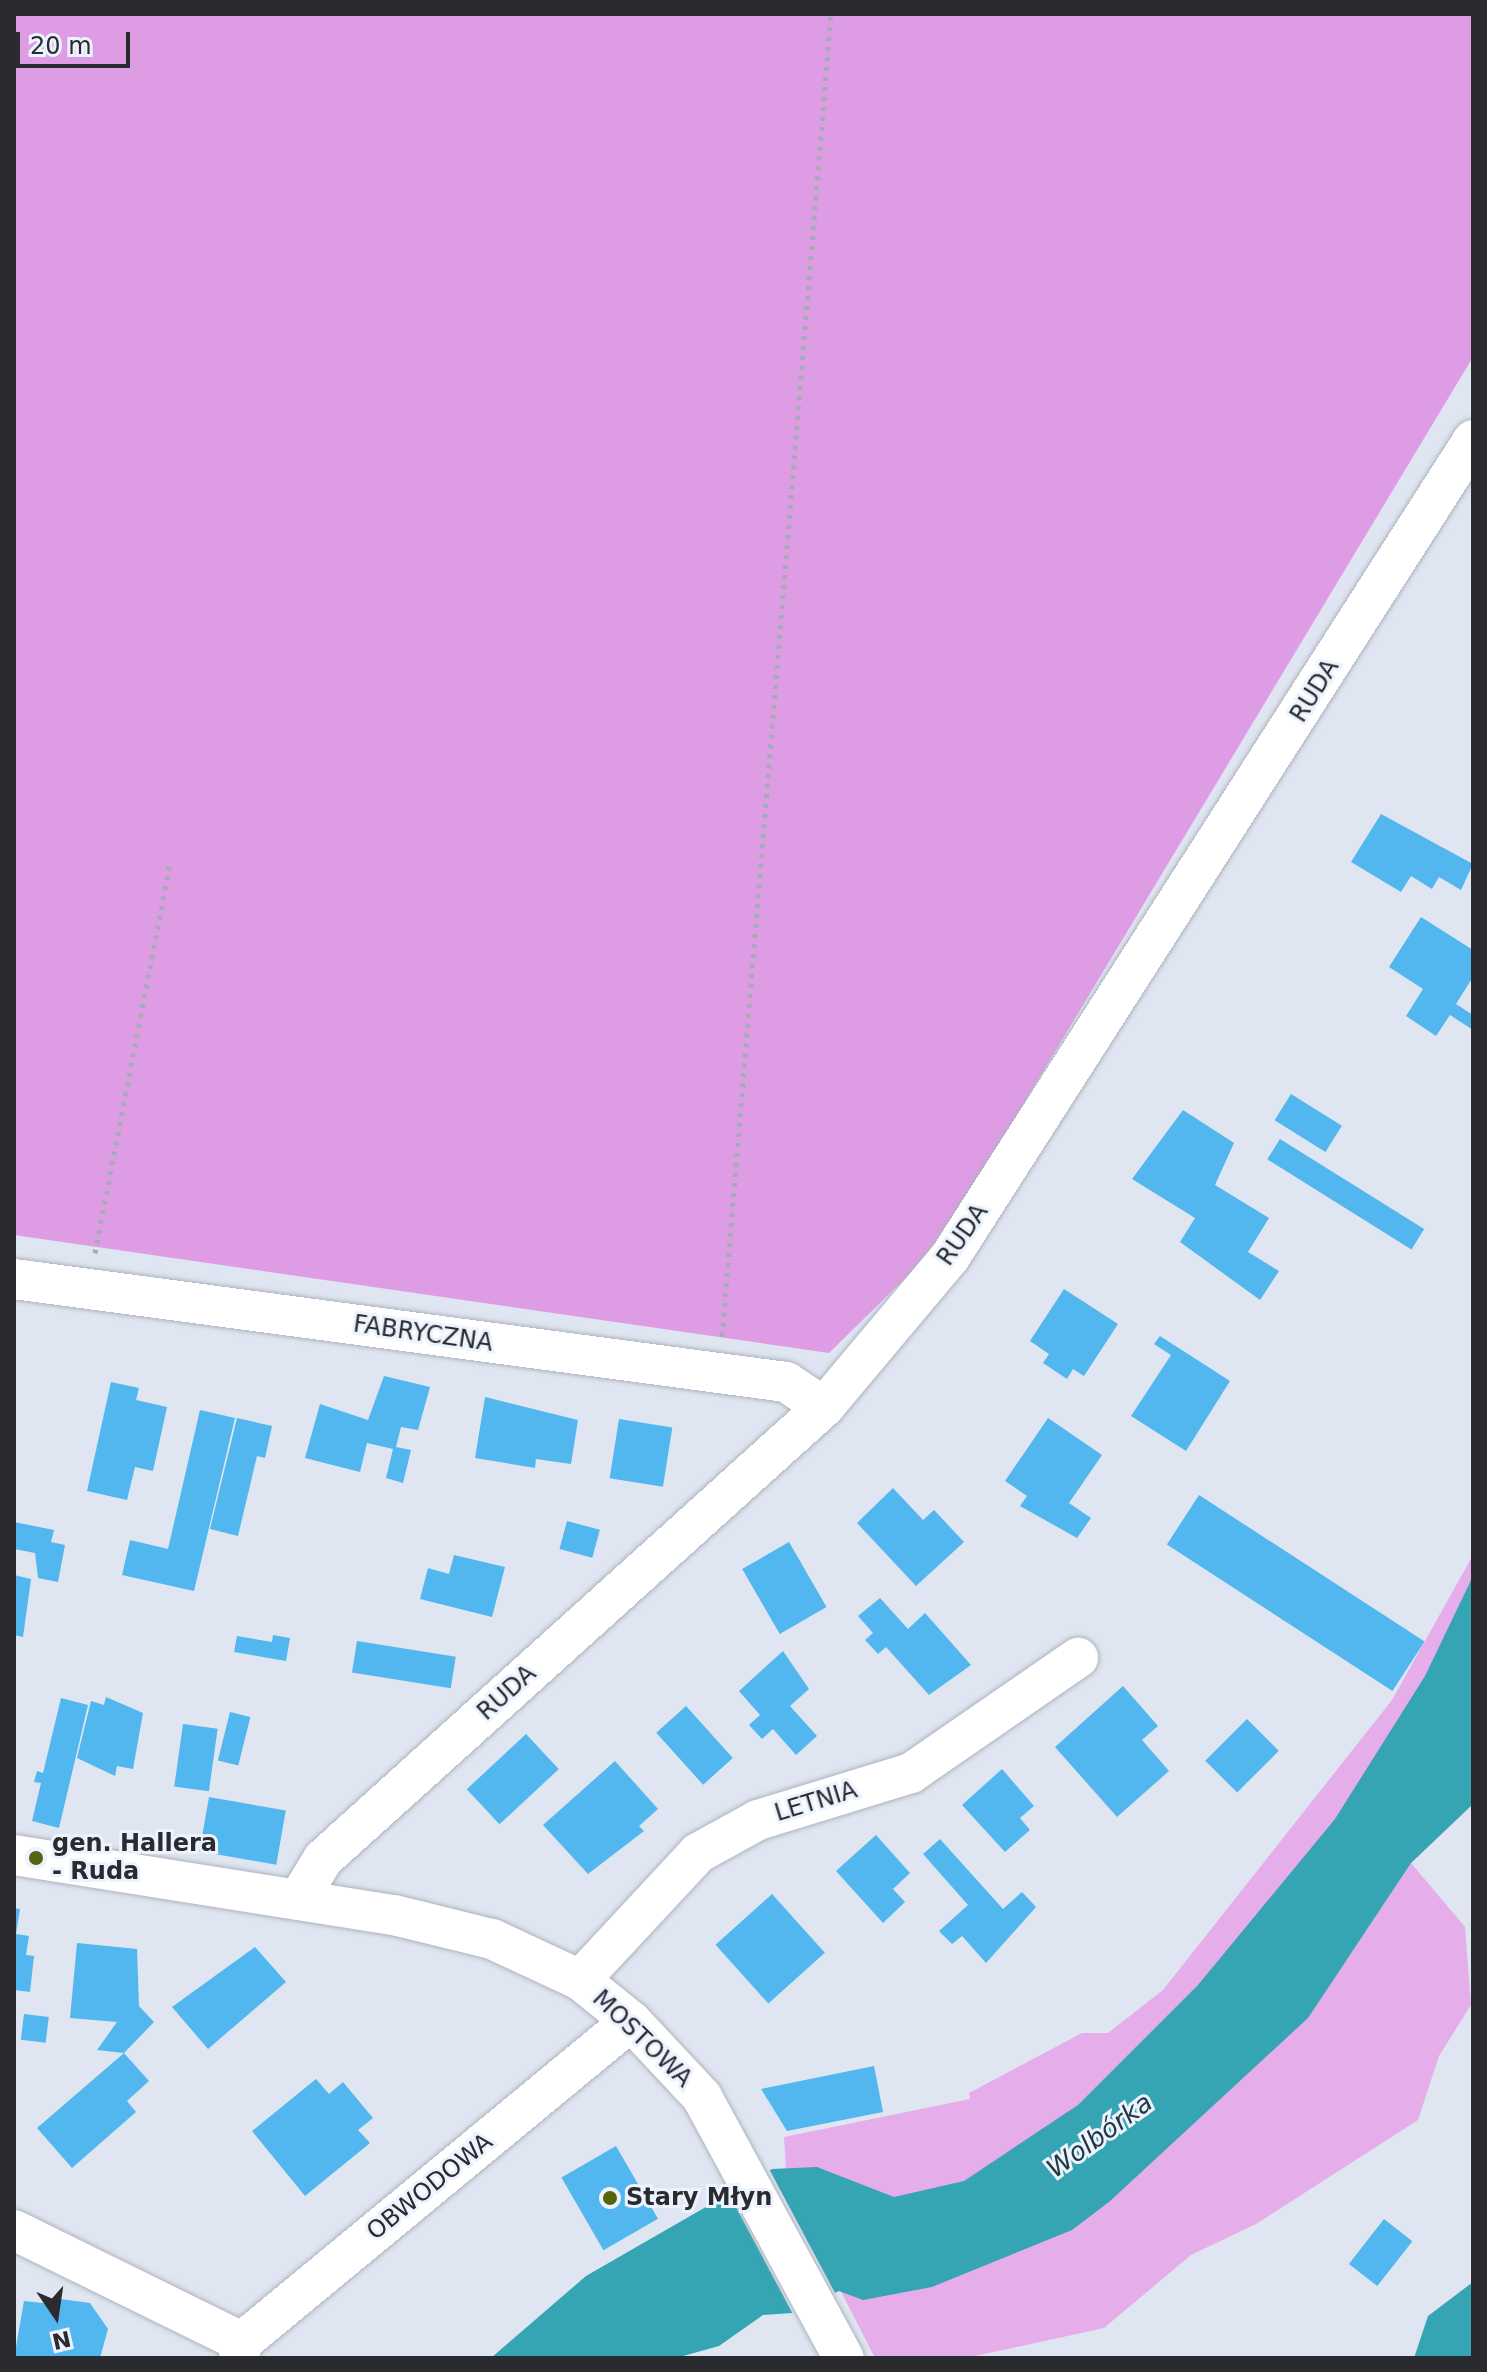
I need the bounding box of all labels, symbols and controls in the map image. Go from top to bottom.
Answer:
scale bar [20,16,134,66]
text: 20 m [30,32,92,60]
street label: RUDA [1285,654,1345,728]
street label: RUDA [931,1199,995,1271]
street label: FABRYCZNA [351,1310,495,1358]
street label: RUDA [472,1659,542,1727]
street label: LETNIA [771,1776,861,1828]
place label: gen. Hallera - Ruda [52,1830,217,1886]
marker: gen. Hallera - Ruda [27,1849,45,1867]
street label: MOSTOWA [586,1984,698,2094]
water label: Wolbórka [1041,2087,1159,2185]
street label: OBWODOWA [361,2128,499,2246]
place label: Stary Młyn [626,2184,772,2212]
marker: Stary Młyn [601,2189,619,2207]
north arrow [16,2276,96,2356]
text: N [50,2326,73,2354]

